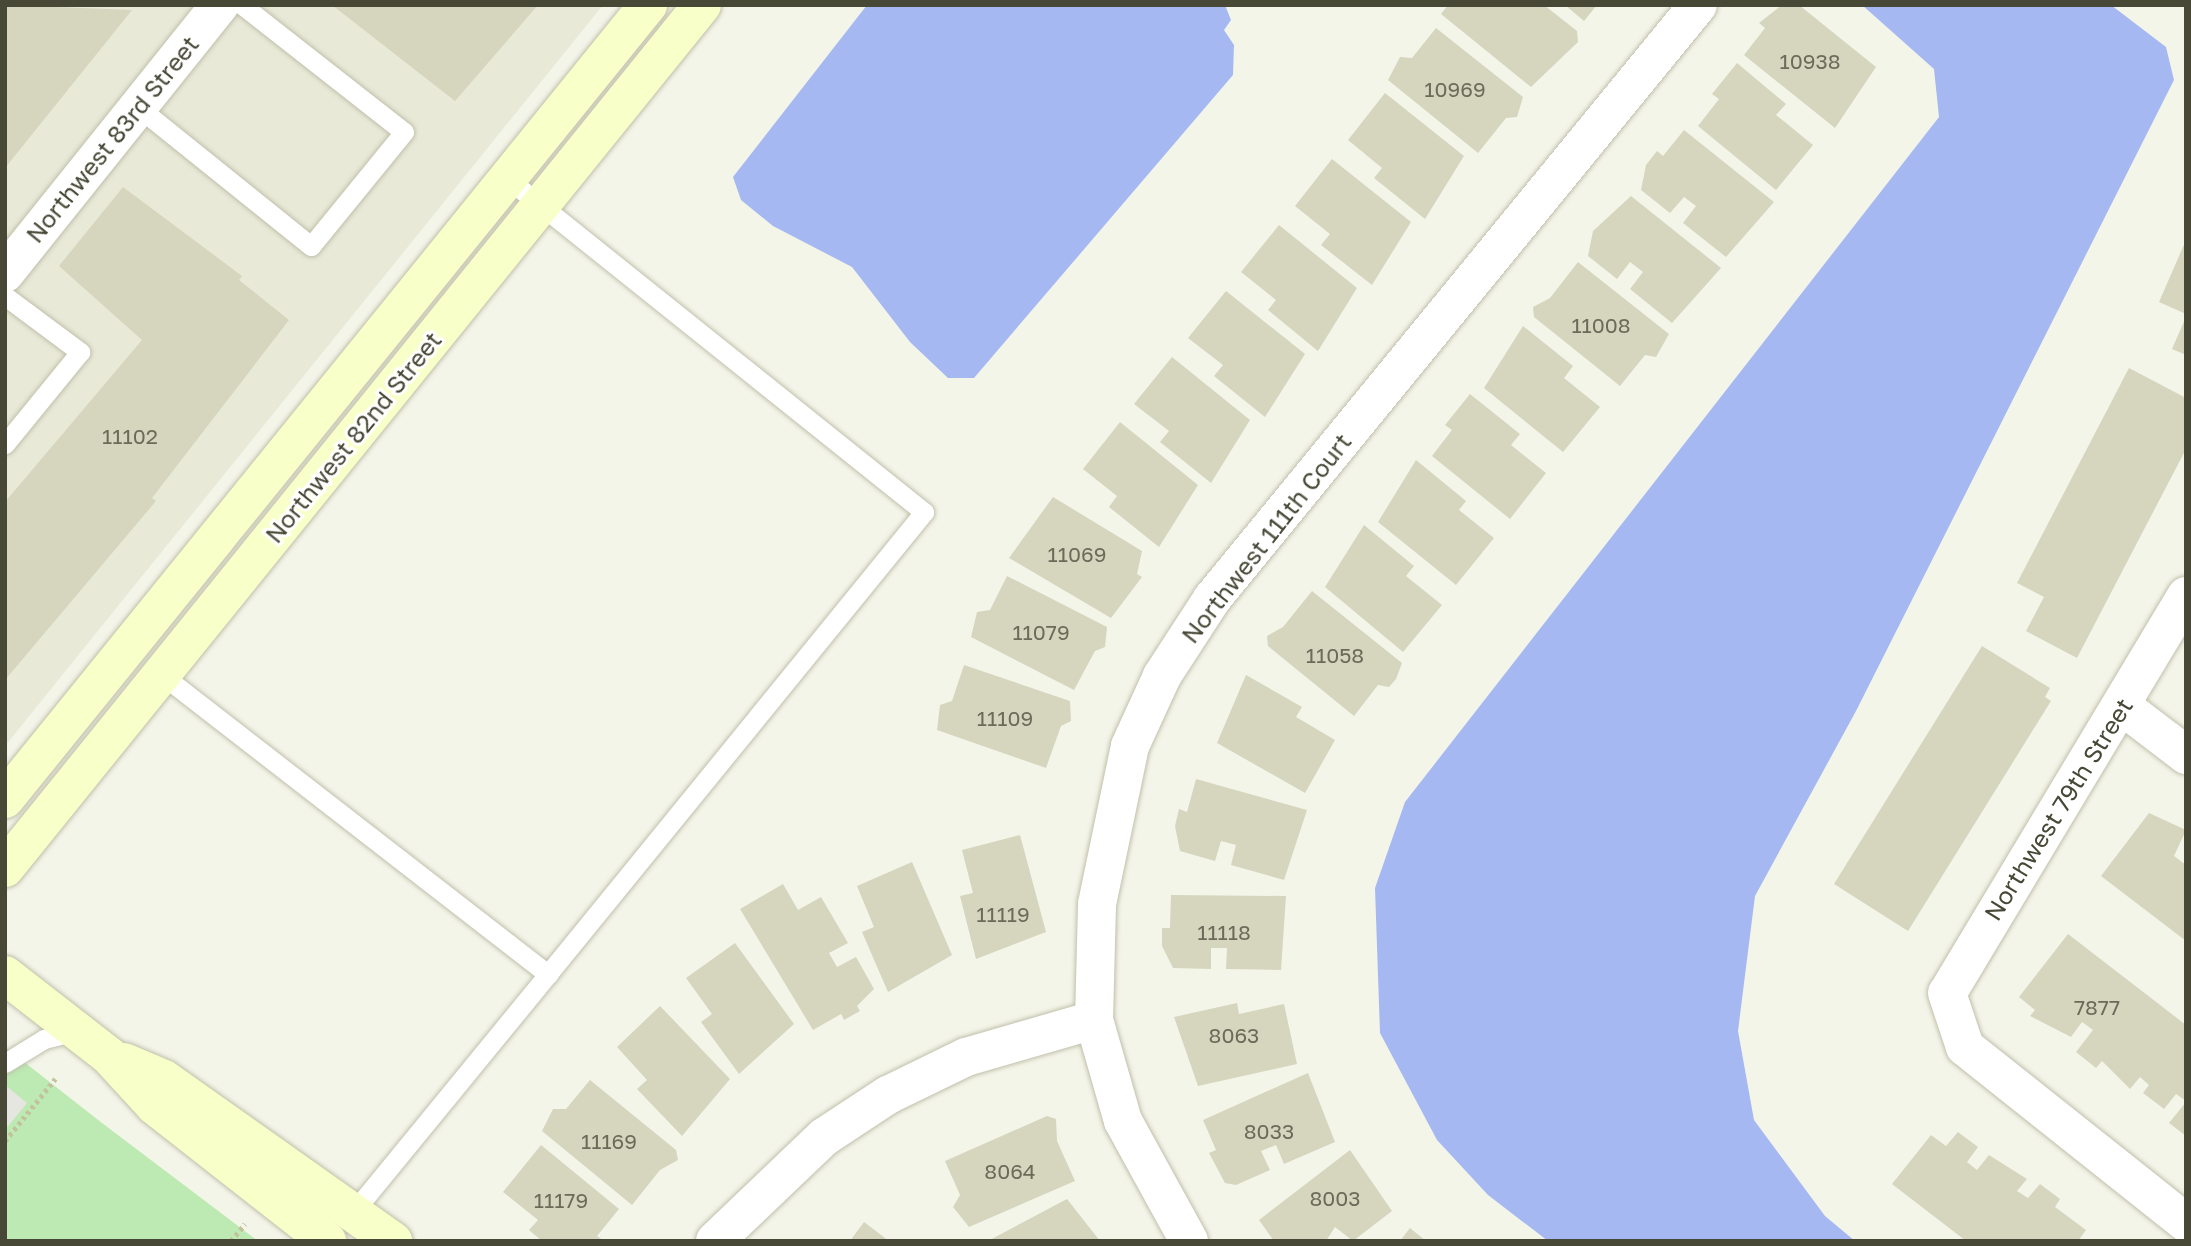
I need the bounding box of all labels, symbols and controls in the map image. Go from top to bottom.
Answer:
street label: Northwest 83rd Street [20,30,204,248]
house number: 10938 [1779,48,1841,74]
house number: 10969 [1424,76,1486,102]
house number: 11008 [1571,312,1631,338]
street label: Northwest 82nd Street [259,326,447,548]
house number: 11102 [102,423,158,449]
street label: Northwest 111th Court [1175,427,1357,649]
house number: 11069 [1048,541,1106,567]
house number: 11079 [1012,619,1070,645]
house number: 11058 [1306,642,1364,668]
street label: Northwest 79th Street [1978,693,2138,925]
house number: 11109 [977,705,1033,731]
house number: 11119 [976,901,1030,927]
house number: 11118 [1197,919,1251,945]
house number: 7877 [2074,994,2120,1020]
house number: 8063 [1209,1022,1259,1048]
house number: 8033 [1244,1118,1294,1144]
house number: 11169 [581,1128,637,1154]
house number: 8064 [984,1158,1036,1184]
house number: 8003 [1309,1185,1361,1211]
house number: 11179 [534,1187,588,1213]

